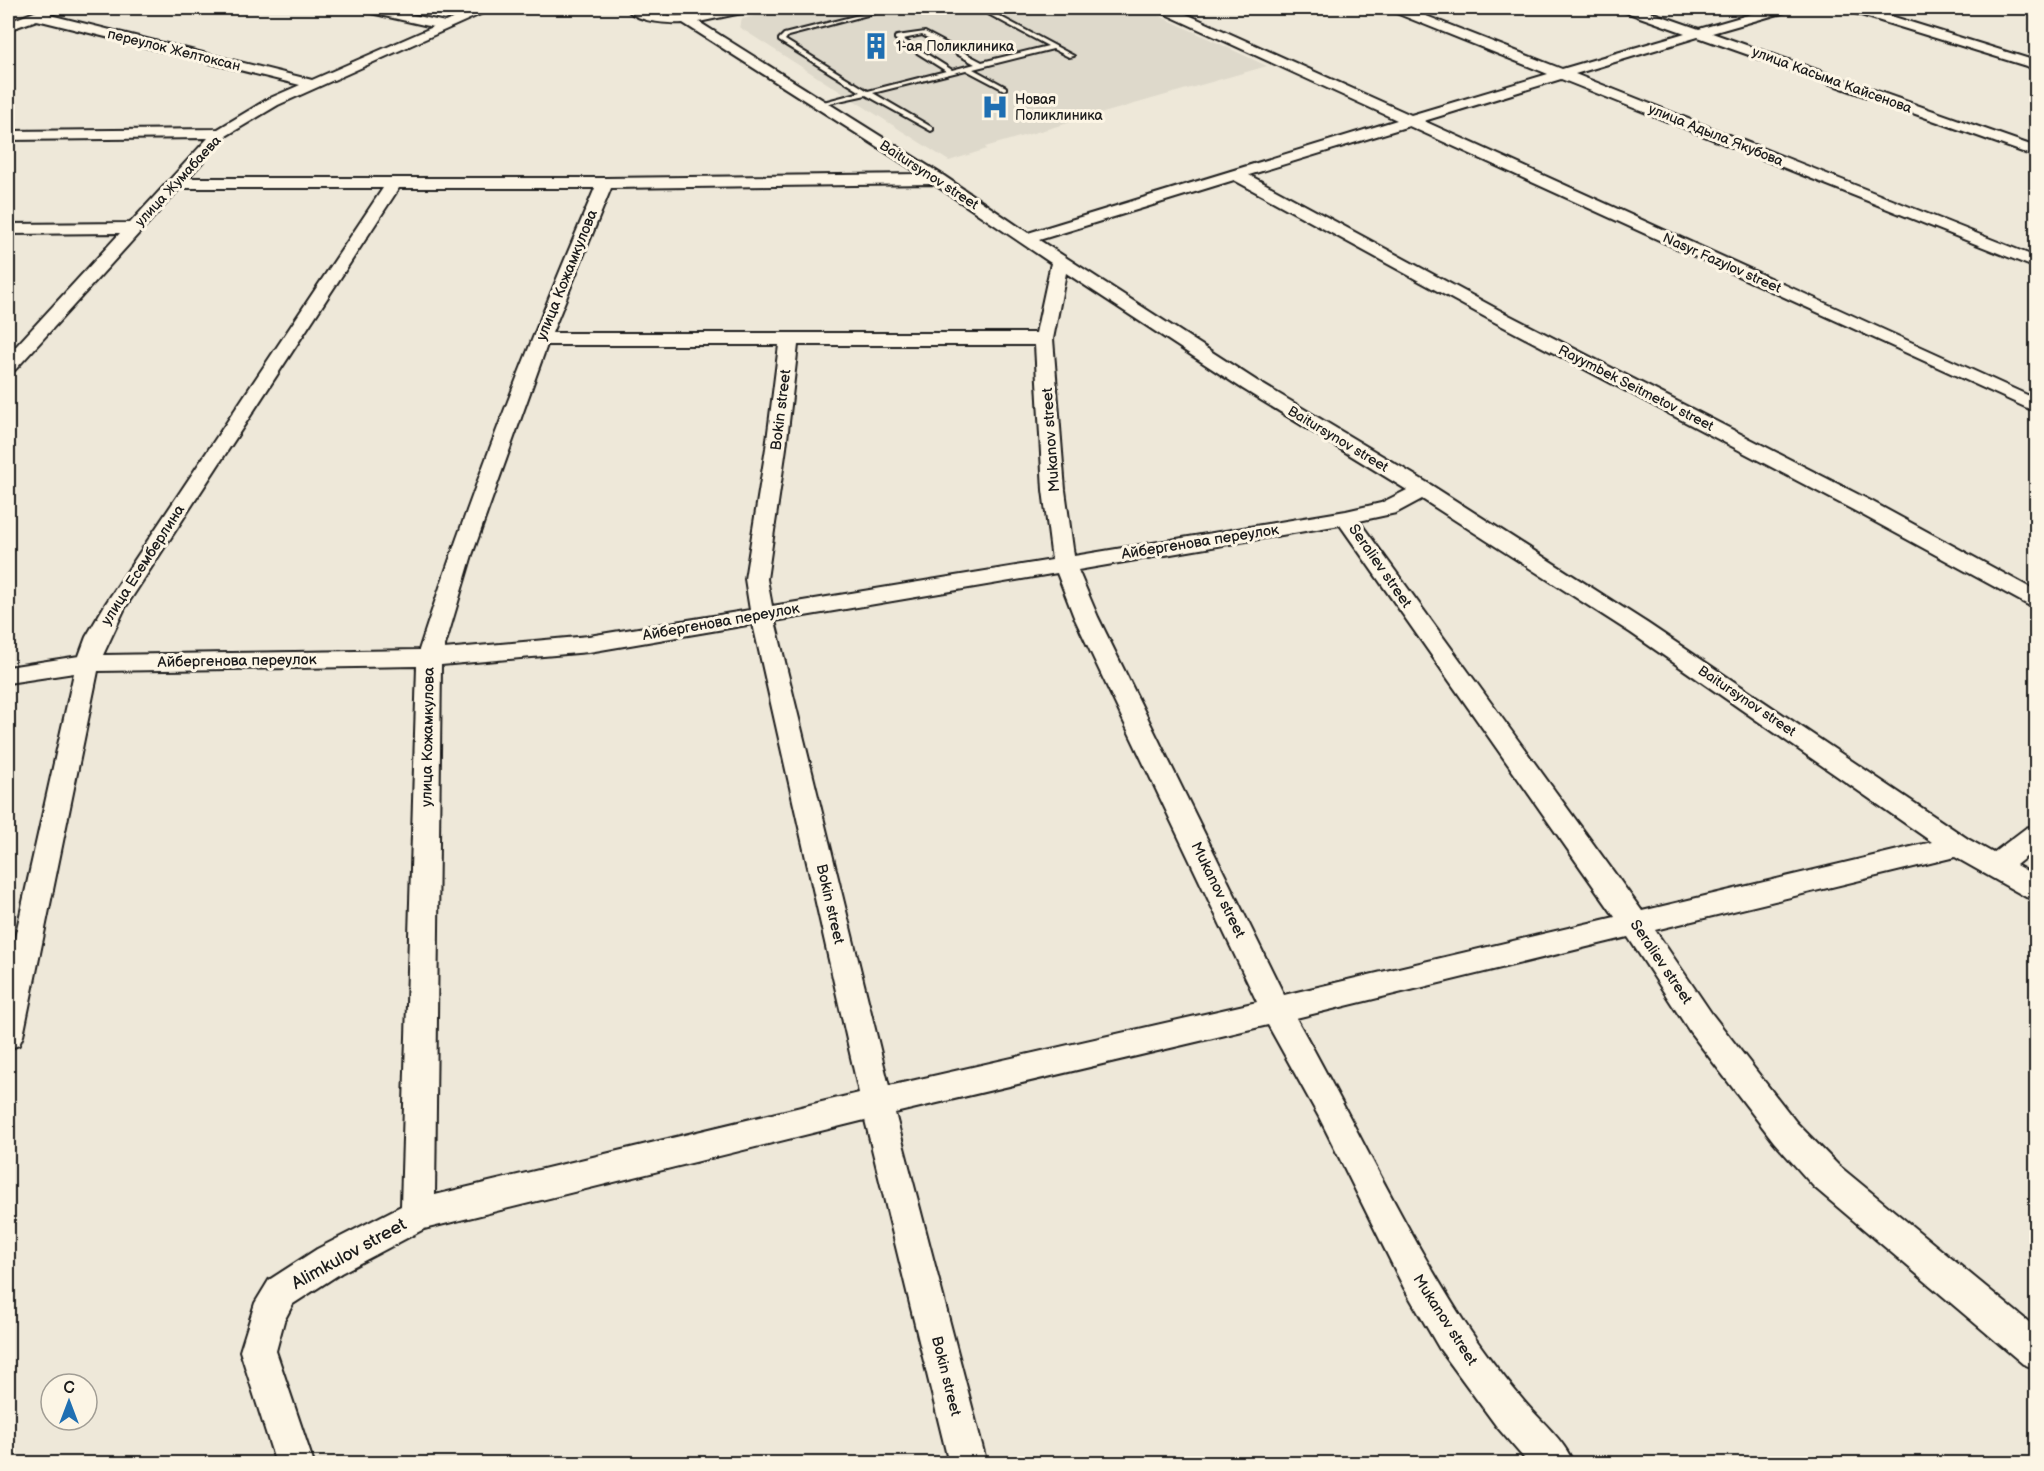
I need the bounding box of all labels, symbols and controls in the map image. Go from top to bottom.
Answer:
street label: переулок Желтоксан [106,25,242,75]
building icon: 1-ая Поликлиника [861,31,891,61]
place label: 1-ая Поликлиника [896,38,1015,55]
street label: улица Касыма Кайсенова [1750,43,1915,117]
place label: Новая Поликлиника [1015,91,1104,124]
hospital icon: Новая Поликлиника [980,92,1010,122]
street label: улица Адыла Якубова [1646,100,1787,170]
street label: улица Жумабаева [132,131,225,230]
street label: Baitursynov street [876,137,982,214]
street label: улица Кожамкулова [532,207,602,343]
street label: Nasyr Fazylov street [1660,229,1784,297]
street label: Rayymbek Seitmetov street [1555,341,1717,435]
street label: Bokin street [767,368,795,452]
street label: Mukanov street [1038,387,1064,493]
street label: Baitursynov street [1285,402,1392,476]
street label: улица Есемберлина [97,501,189,629]
street label: Айбергенова переулок [1119,520,1280,564]
street label: Seraliev street [1344,520,1416,612]
street label: Айбергенова переулок [640,599,801,645]
street label: Айбергенова переулок [156,650,317,672]
street label: Baitursynov street [1695,662,1800,740]
street label: улица Кожамкулова [417,667,439,807]
street label: Mukanov street [1187,839,1250,942]
street label: Bokin street [812,862,849,946]
street label: Seraliev street [1626,916,1697,1008]
street label: Alimkulov street [288,1214,410,1294]
street label: Mukanov street [1409,1271,1482,1369]
street label: Bokin street [927,1334,965,1418]
north arrow [39,1372,99,1432]
text: С [63,1379,75,1398]

